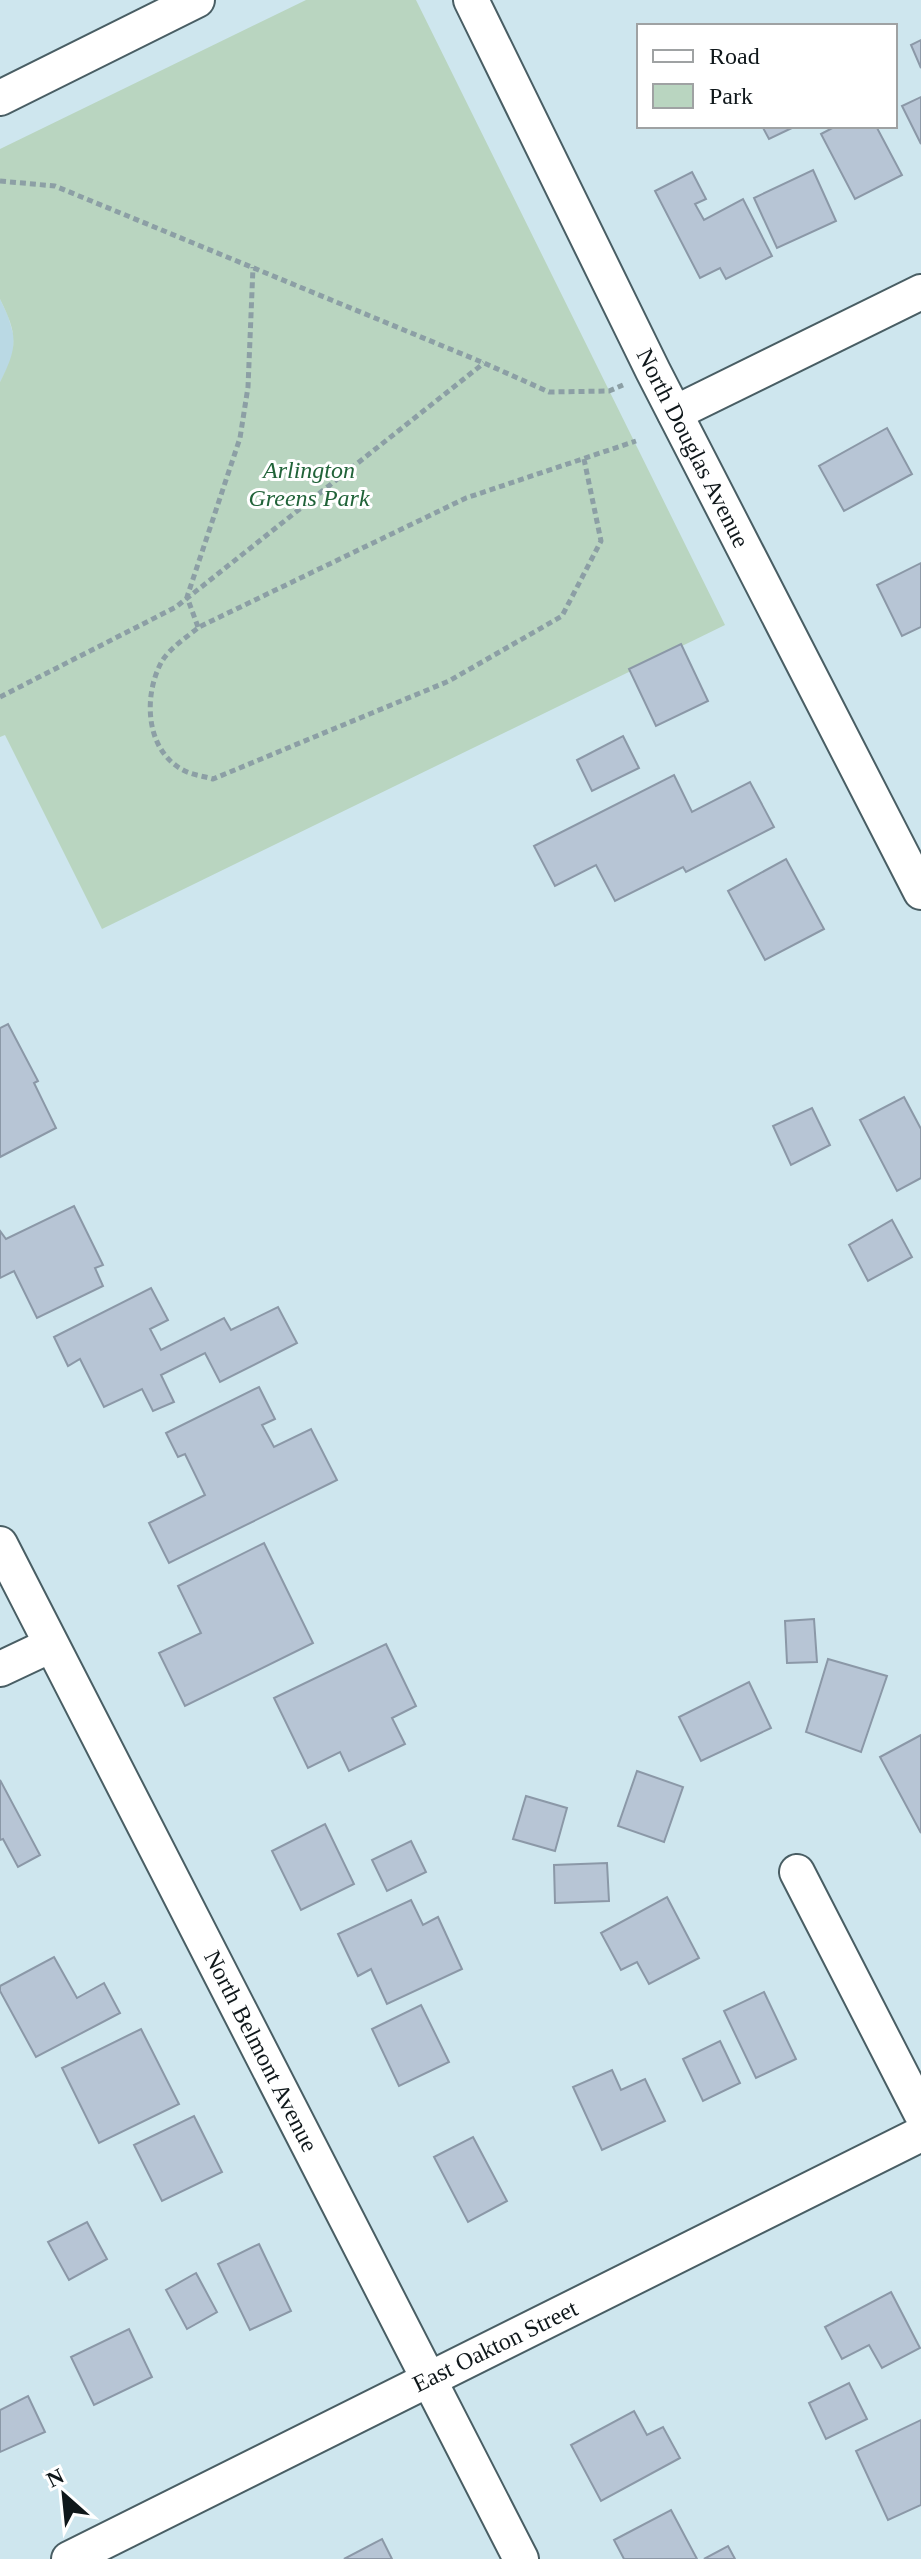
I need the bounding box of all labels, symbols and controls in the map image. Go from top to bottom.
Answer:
legend [637,24,897,128]
text: Road [709,43,760,69]
text: Park [709,83,753,109]
street label: North Douglas Avenue [632,344,754,552]
park label: Arlington Greens Park [248,457,370,511]
street label: North Belmont Avenue [199,1946,323,2156]
street label: East Oakton Street [408,2295,582,2397]
north arrow [24,2455,104,2535]
text: N [42,2463,68,2492]

